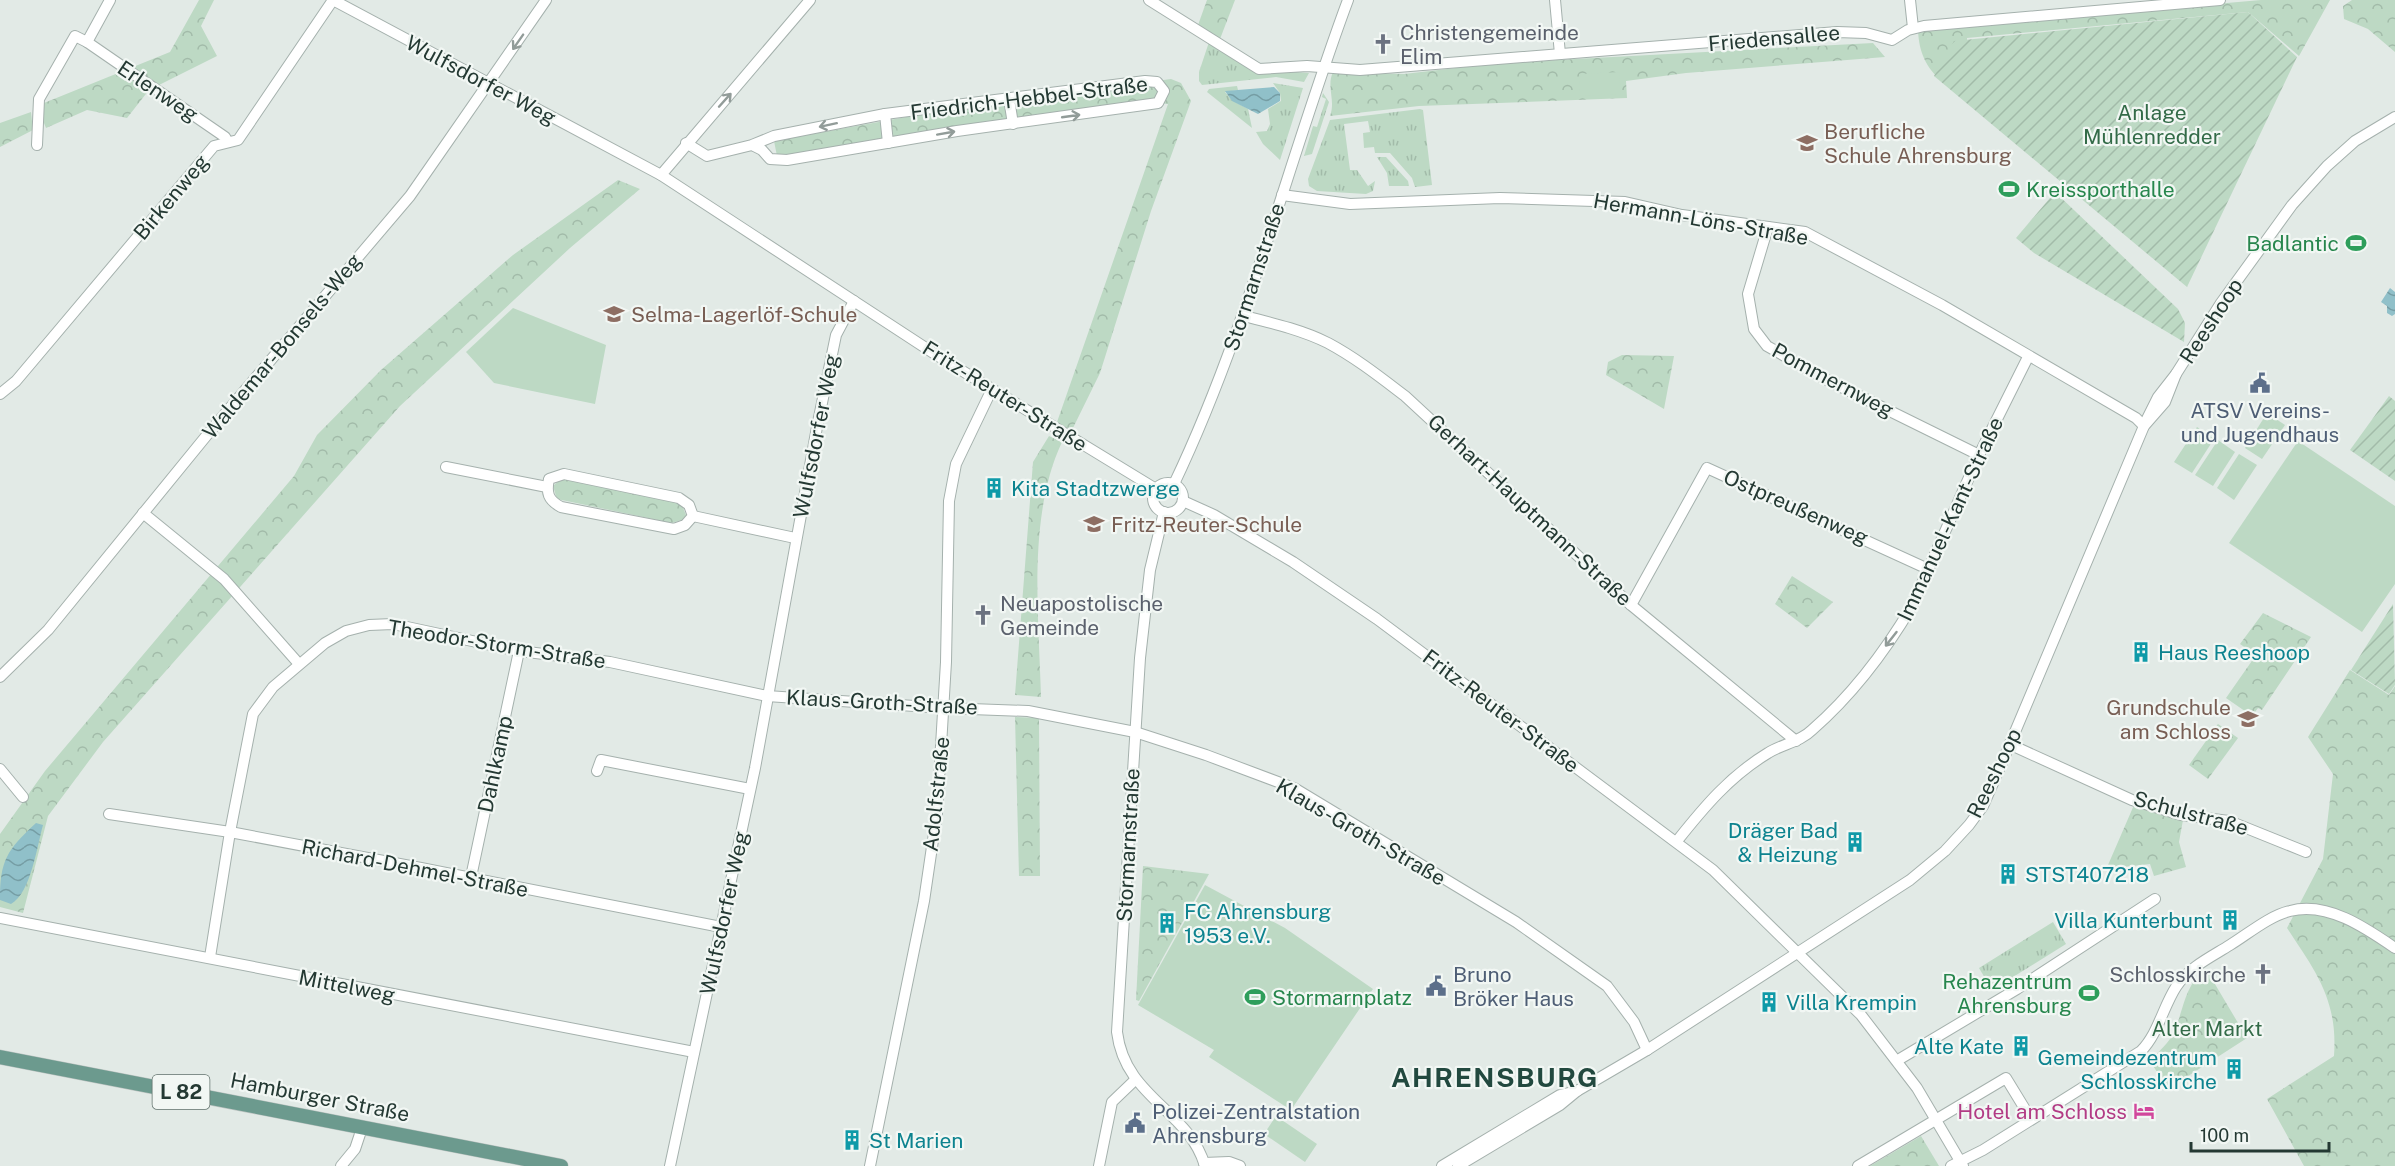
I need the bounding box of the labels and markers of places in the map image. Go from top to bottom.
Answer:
place label: Christengemeinde Elim [1400,20,1579,69]
church icon: Christengemeinde Elim [1371,32,1395,56]
place label: Berufliche Schule Ahrensburg [1824,119,2012,168]
school or university icon: Berufliche Schule Ahrensburg [1795,131,1819,155]
sports icon: Kreissporthalle [1997,177,2021,201]
place label: Kreissporthalle [2026,177,2175,202]
place label: Badlantic [2246,231,2339,256]
sports icon: Badlantic [2344,231,2368,255]
school or university icon: Selma-Lagerlöf-Schule [602,302,626,326]
place label: Selma-Lagerlöf-Schule [631,302,858,327]
public building icon: ATSV Vereins- und Jugendhaus [2248,371,2272,395]
place label: ATSV Vereins- und Jugendhaus [2181,398,2339,447]
building icon: Kita Stadtzwerge [982,476,1006,500]
place label: Kita Stadtzwerge [1011,476,1180,501]
school or university icon: Fritz-Reuter-Schule [1082,512,1106,536]
place label: Fritz-Reuter-Schule [1111,512,1302,537]
place label: Neuapostolische Gemeinde [1000,591,1163,640]
church icon: Neuapostolische Gemeinde [971,603,995,627]
building icon: Haus Reeshoop [2129,640,2153,664]
place label: Haus Reeshoop [2158,640,2310,665]
place label: Grundschule am Schloss [2106,695,2231,744]
school or university icon: Grundschule am Schloss [2236,707,2260,731]
place label: Dräger Bad & Heizung [1728,818,1838,867]
building icon: Dräger Bad & Heizung [1843,830,1867,854]
building icon: STST407218 [1996,862,2020,886]
place label: STST407218 [2025,862,2149,887]
place label: FC Ahrensburg 1953 e.V. [1184,899,1331,948]
place label: Villa Kunterbunt [2054,908,2213,933]
building icon: Villa Kunterbunt [2218,908,2242,932]
building icon: FC Ahrensburg 1953 e.V. [1155,911,1179,935]
place label: Bruno Bröker Haus [1453,962,1574,1011]
place label: Schlosskirche [2109,962,2246,987]
church icon: Schlosskirche [2251,962,2275,986]
place label: Rehazentrum Ahrensburg [1942,969,2072,1018]
public building icon: Bruno Bröker Haus [1424,974,1448,998]
sports icon: Rehazentrum Ahrensburg [2077,981,2101,1005]
sports icon: Stormarnplatz [1243,985,1267,1009]
place label: Stormarnplatz [1272,985,1412,1010]
building icon: Villa Krempin [1757,990,1781,1014]
place label: Villa Krempin [1786,990,1917,1015]
place label: Alte Kate [1914,1034,2004,1059]
building icon: Alte Kate [2009,1034,2033,1058]
place label: Gemeindezentrum Schlosskirche [2038,1045,2217,1094]
building icon: Gemeindezentrum Schlosskirche [2222,1057,2246,1081]
place label: Polizei-Zentralstation Ahrensburg [1152,1099,1360,1148]
place label: Hotel am Schloss [1957,1099,2127,1124]
hotel icon: Hotel am Schloss [2132,1099,2156,1123]
public building icon: Polizei-Zentralstation Ahrensburg [1123,1111,1147,1135]
building icon: St Marien [840,1128,864,1152]
place label: St Marien [869,1128,964,1153]

